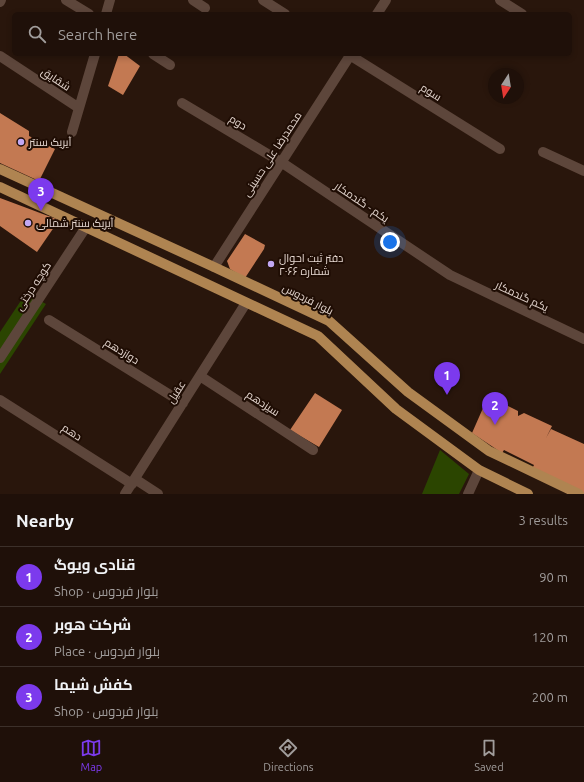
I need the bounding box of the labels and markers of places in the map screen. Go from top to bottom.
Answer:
place label: آیریک سنتر [28,136,72,149]
marker: آیریک سنتر [16,137,26,147]
pin: 3 [28,178,54,211]
place label: آیریک سنتر شمالی [36,217,114,230]
marker: آیریک سنتر شمالی [23,218,33,228]
place label: دفتر ثبت احوال شماره ۲۰۶۶ [279,252,343,278]
marker: دفتر ثبت احوال شماره ۲۰۶۶ [266,259,276,269]
pin: 1 [434,362,460,395]
pin: 2 [482,392,508,425]

